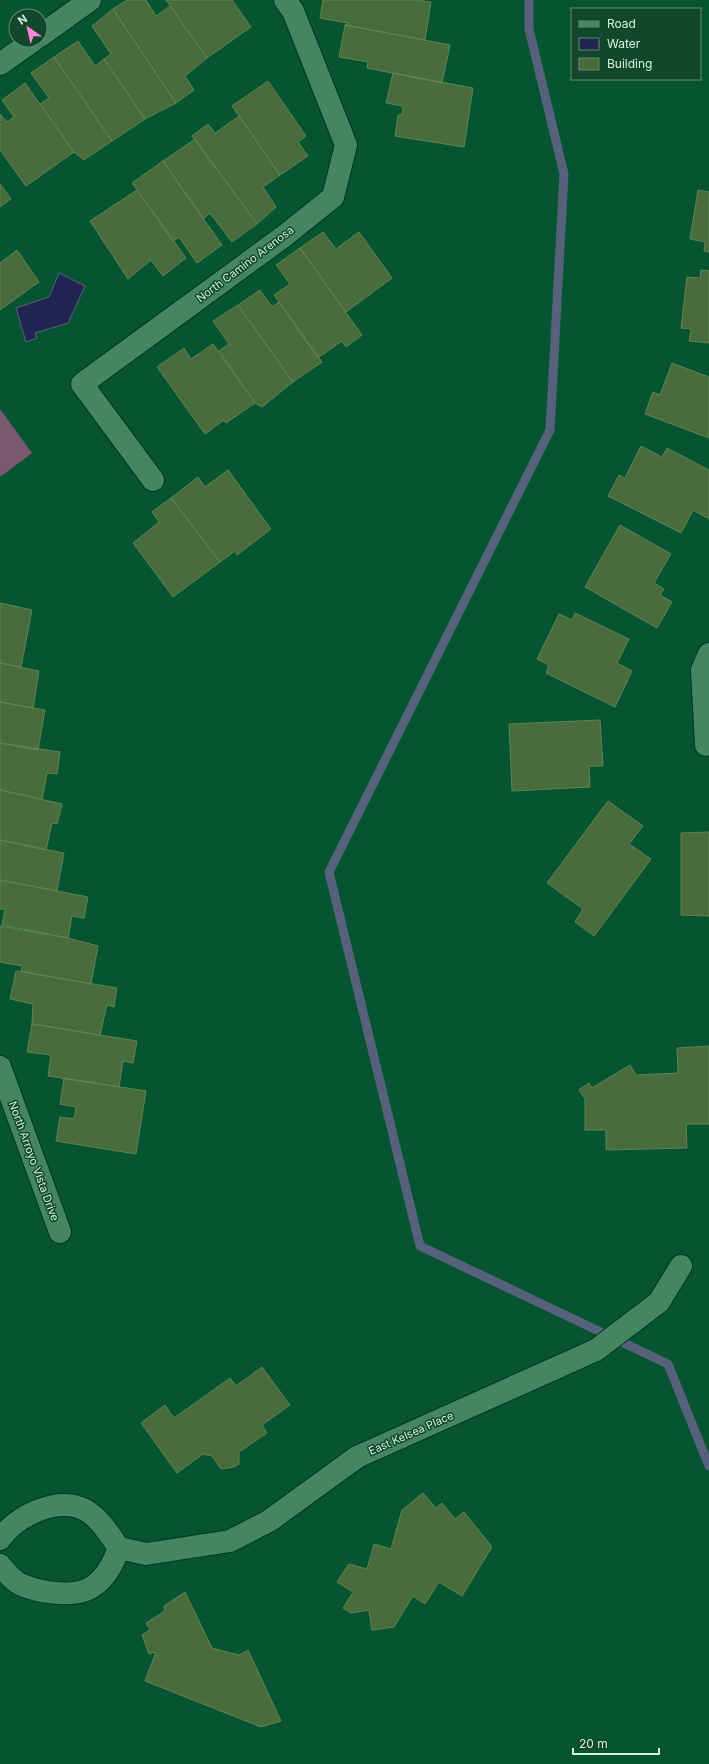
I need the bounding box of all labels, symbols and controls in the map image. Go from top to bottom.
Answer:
north arrow [8,8,48,48]
legend [571,8,701,80]
text: N [15,12,30,28]
text: Road [607,16,636,31]
text: Water [607,36,641,51]
text: Building [607,56,652,71]
street label: North Camino Arenosa [194,223,296,305]
street label: North Arroyo Vista Drive [6,1099,62,1223]
street label: East Kelsea Place [366,1408,456,1458]
scale bar [573,1730,659,1756]
text: 20 m [579,1736,608,1751]

